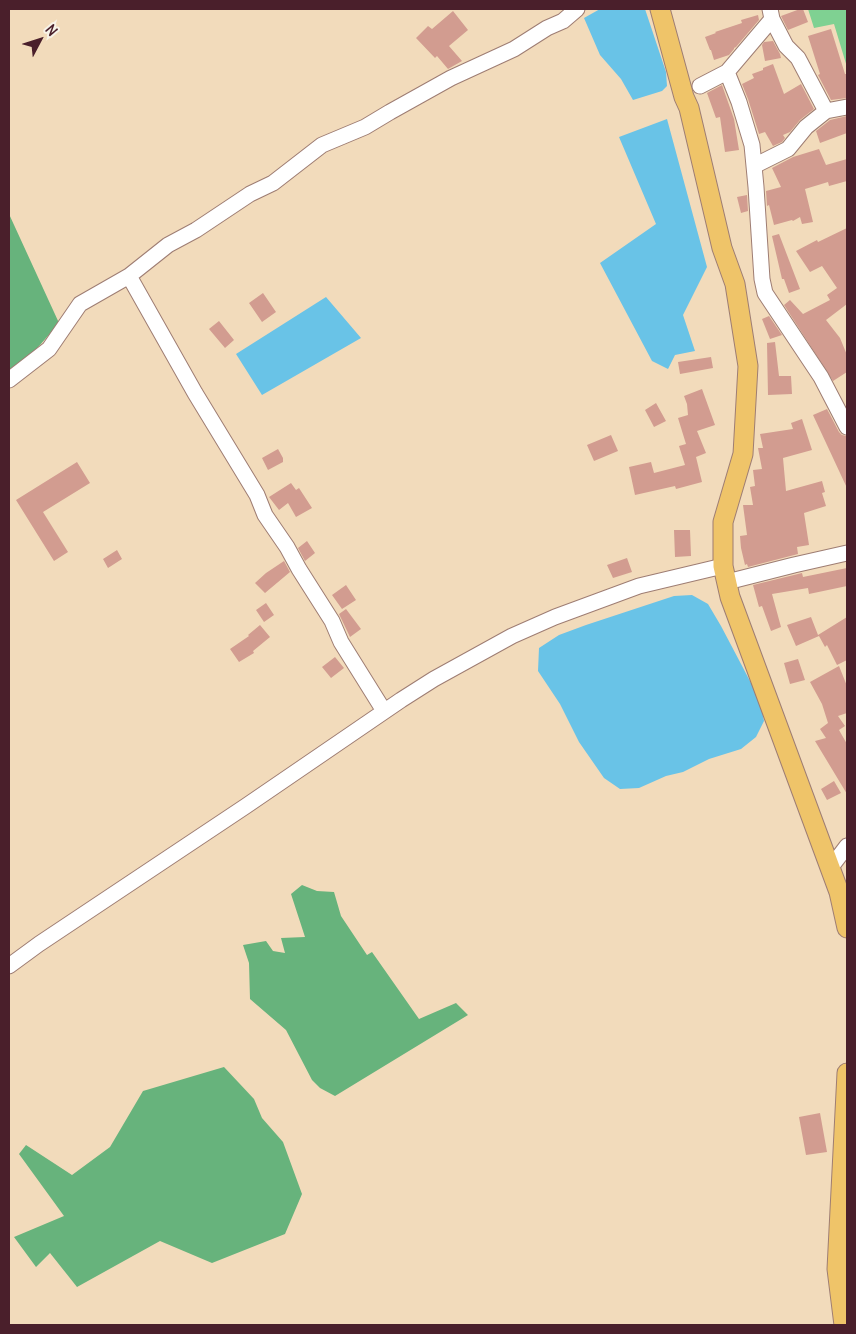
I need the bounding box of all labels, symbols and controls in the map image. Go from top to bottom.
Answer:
north arrow [15,15,65,65]
text: N [41,21,61,40]

